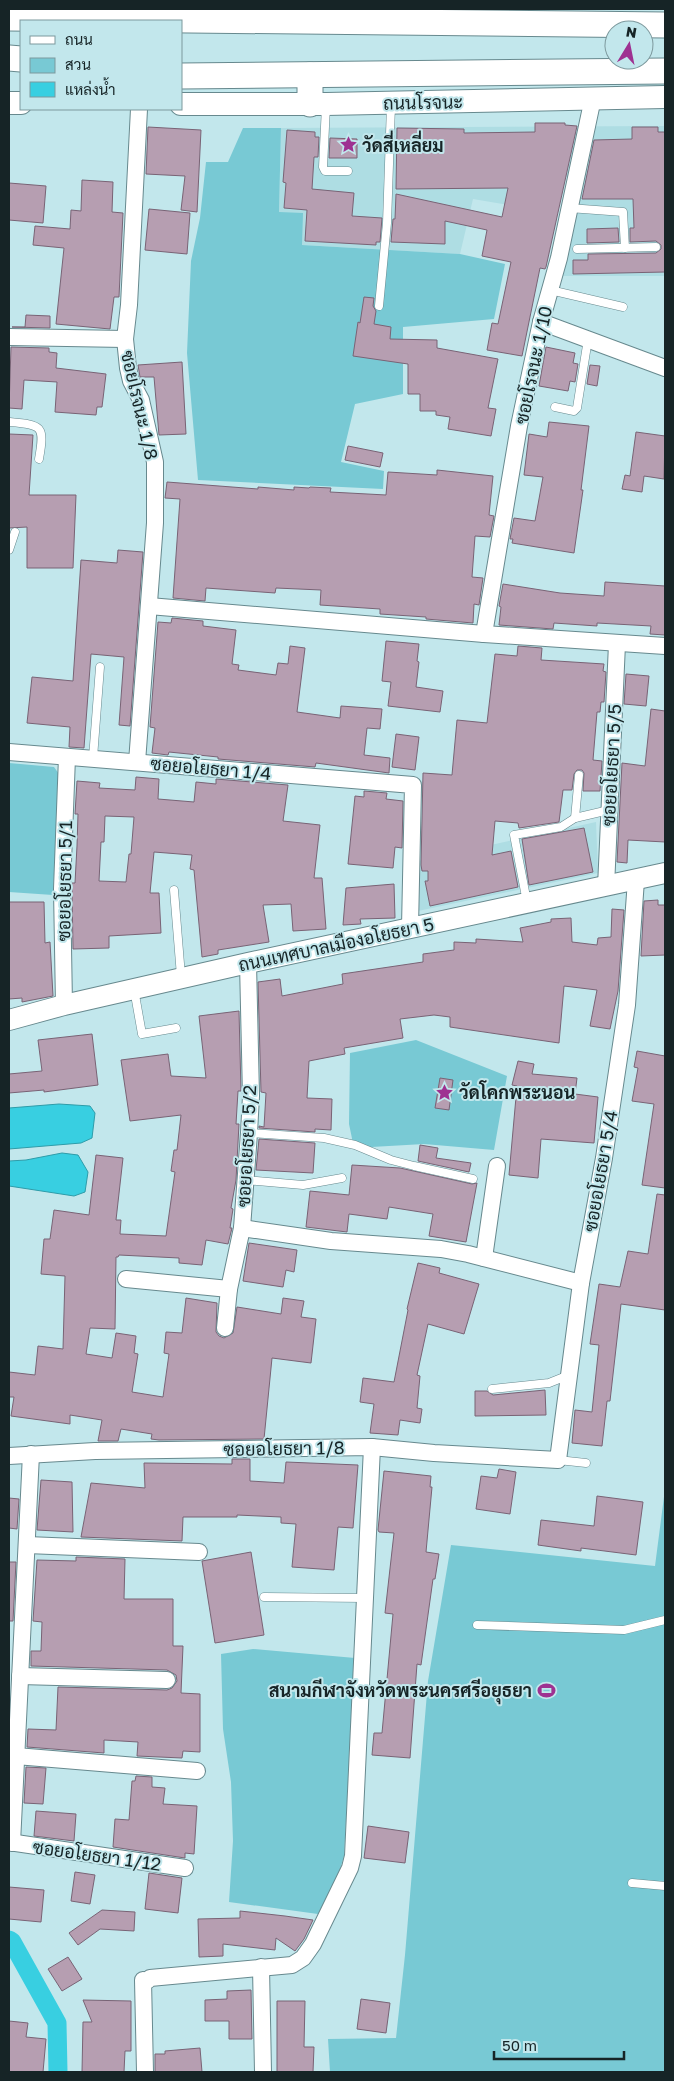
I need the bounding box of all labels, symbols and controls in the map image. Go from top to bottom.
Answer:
legend [20,20,182,110]
north arrow [604,20,654,70]
text: N [625,22,638,41]
text: ถนน [65,30,93,48]
text: สวน [65,55,91,73]
text: แหล่งน้ำ [65,77,116,98]
street label: ถนนโรจนะ [383,89,463,114]
place label: วัดสี่เหลี่ยม [362,130,444,156]
place icon: วัดสี่เหลี่ยม [338,135,358,155]
street label: ซอยโรจนะ 1/10 [509,304,556,426]
street label: ซอยโรจนะ 1/8 [117,348,164,462]
street label: ซอยอโยธยา 5/5 [596,703,625,827]
street label: ซอยอโยธยา 1/4 [150,751,272,784]
street label: ซอยอโยธยา 5/1 [51,820,76,942]
street label: ถนนเทศบาลเมืองอโยธยา 5 [236,912,436,975]
place label: วัดโคกพระนอน [459,1080,575,1103]
place icon: วัดโคกพระนอน [435,1082,455,1102]
street label: ซอยอโยธยา 5/2 [231,1084,260,1208]
street label: ซอยอโยธยา 5/4 [578,1108,622,1233]
street label: ซอยอโยธยา 1/8 [223,1435,345,1460]
place label: สนามกีฬาจังหวัดพระนครศรีอยุธยา [269,1678,532,1705]
sports icon: สนามกีฬาจังหวัดพระนครศรีอยุธยา [536,1680,556,1700]
street label: ซอยอโยธยา 1/12 [31,1834,163,1875]
scale bar [494,2028,624,2060]
text: 50 m [502,2036,537,2054]

